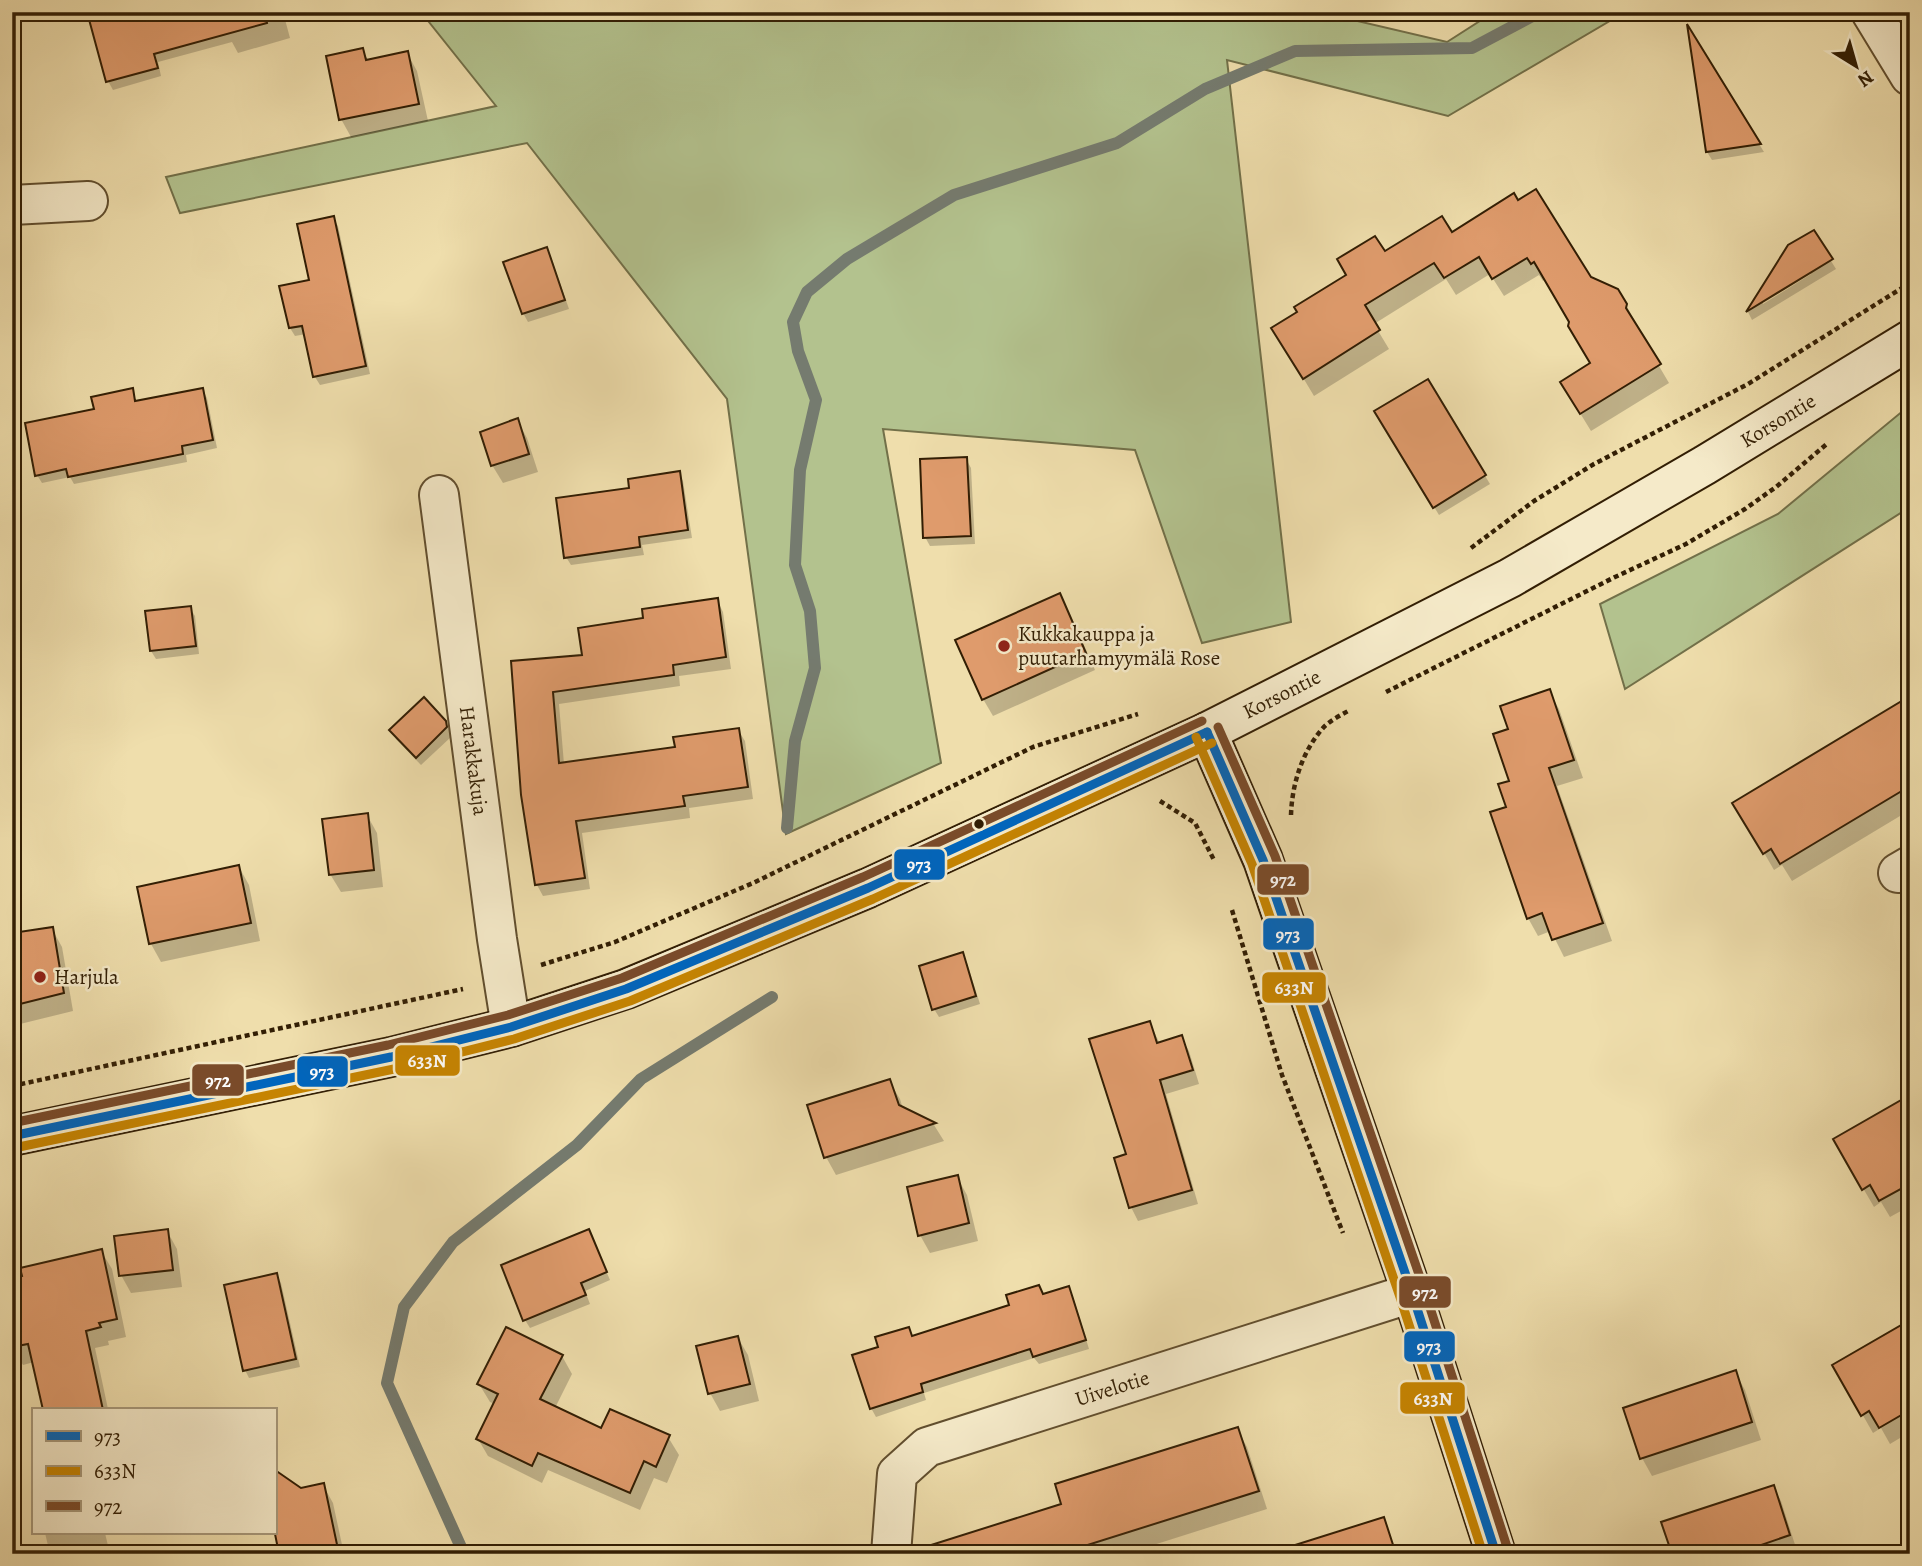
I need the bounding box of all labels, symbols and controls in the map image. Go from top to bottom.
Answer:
north arrow [1820,32,1890,102]
text: N [1852,64,1879,93]
street label: Korsontie [1735,387,1821,454]
place label: Kukkakauppa ja puutarhamyymälä Rose [1018,620,1220,672]
marker: Kukkakauppa ja puutarhamyymälä Rose [996,638,1012,654]
street label: Korsontie [1238,663,1325,726]
street label: Harakkakuja [453,704,495,817]
unlabelled marker [972,817,986,831]
line badge: 973 [893,848,946,881]
text: 973 [906,852,932,878]
line badge: 972 [1256,863,1310,896]
text: 972 [1270,867,1296,893]
line badge: 973 [1262,917,1315,951]
text: 973 [1275,922,1301,948]
place label: Harjula [54,963,119,991]
marker: Harjula [32,969,48,985]
line badge: 633N [1261,971,1327,1004]
text: 633N [1274,975,1314,1001]
line badge: 633N [394,1044,461,1077]
text: 633N [407,1048,447,1074]
line badge: 973 [296,1055,349,1088]
text: 973 [309,1059,335,1085]
line badge: 972 [191,1063,245,1097]
text: 972 [205,1068,231,1094]
line badge: 972 [1398,1275,1452,1309]
text: 972 [1412,1280,1438,1306]
line badge: 973 [1403,1330,1456,1363]
text: 973 [1416,1334,1442,1360]
street label: Uivelotie [1072,1363,1153,1413]
line badge: 633N [1399,1381,1466,1415]
text: 633N [1413,1386,1453,1412]
legend [32,1408,276,1534]
text: 973 [94,1423,121,1451]
text: 633N [94,1457,136,1485]
text: 972 [94,1493,122,1521]

